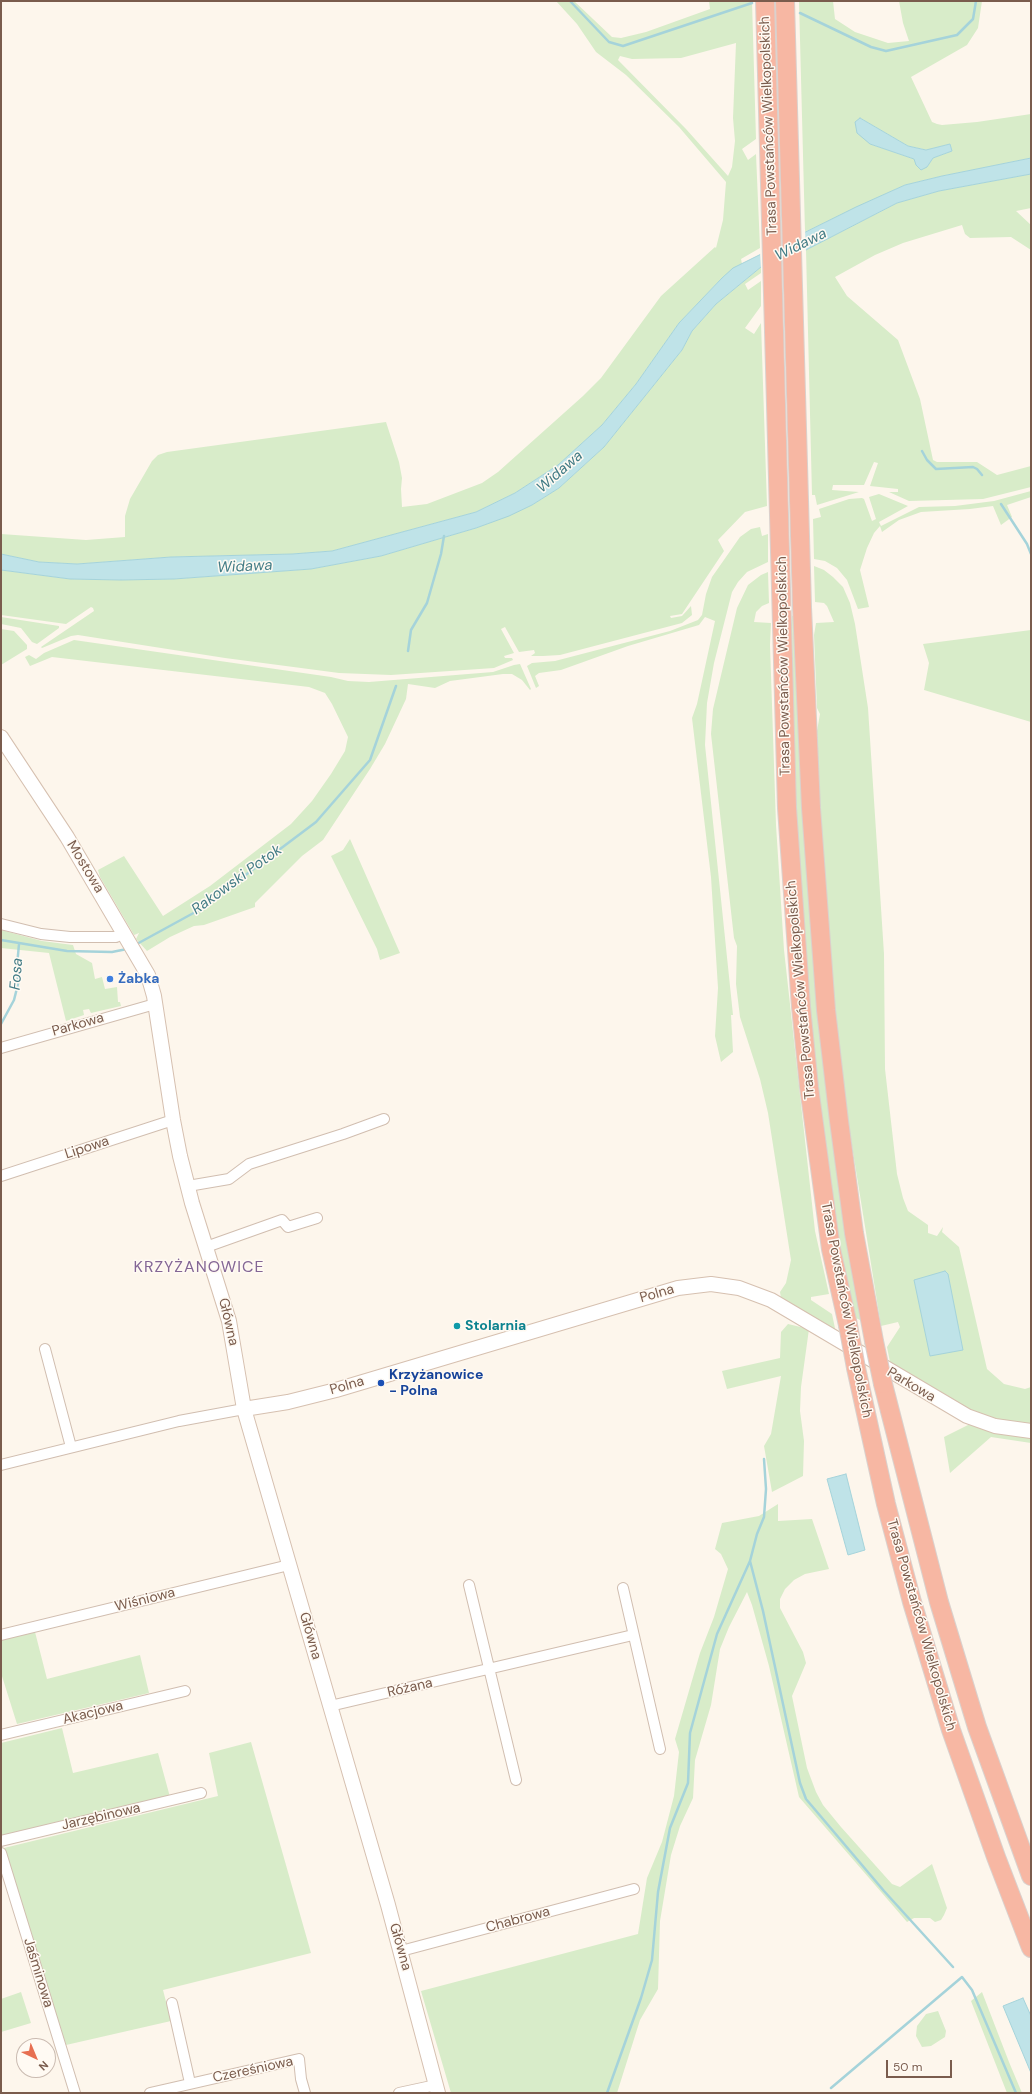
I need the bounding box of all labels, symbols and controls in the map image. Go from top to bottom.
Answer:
street label: Trasa Powstańców Wielkopolskich [757,16,781,236]
water label: Widawa [772,225,830,265]
water label: Widawa [533,447,587,497]
street label: Trasa Powstańców Wielkopolskich [774,556,794,776]
water label: Widawa [217,557,273,577]
street label: Mostowa [63,838,107,896]
water label: Rakowski Potok [188,841,286,919]
street label: Trasa Powstańców Wielkopolskich [783,880,819,1100]
water label: Fosa [7,957,27,991]
place label: Żabka [118,971,159,987]
marker: Żabka [105,974,115,984]
street label: Parkowa [50,1010,106,1040]
street label: Lipowa [63,1133,111,1163]
street label: Trasa Powstańców Wielkopolskich [817,1201,875,1419]
district label: KRZYŻANOWICE [134,1258,264,1278]
street label: Polna [638,1281,676,1307]
street label: Główna [214,1296,242,1348]
place label: Stolarnia [465,1318,526,1334]
marker: Stolarnia [452,1321,462,1331]
street label: Parkowa [884,1364,938,1406]
place label: Krzyżanowice - Polna [389,1367,483,1400]
street label: Polna [328,1373,366,1399]
marker: Krzyżanowice - Polna [376,1378,386,1388]
street label: Trasa Powstańców Wielkopolskich [883,1517,959,1733]
street label: Wiśniowa [113,1584,177,1616]
street label: Główna [295,1610,325,1662]
street label: Różana [386,1675,434,1701]
street label: Akacjowa [61,1697,125,1729]
street label: Jarzębinowa [60,1800,142,1834]
street label: Chabrowa [484,1903,552,1937]
street label: Główna [385,1921,415,1973]
street label: Jaśminowa [19,1936,57,2010]
north arrow [16,2038,56,2078]
scale bar [888,2052,954,2078]
street label: Czereśniowa [211,2053,295,2087]
text: N [36,2058,51,2074]
text: 50 m [893,2059,922,2075]

